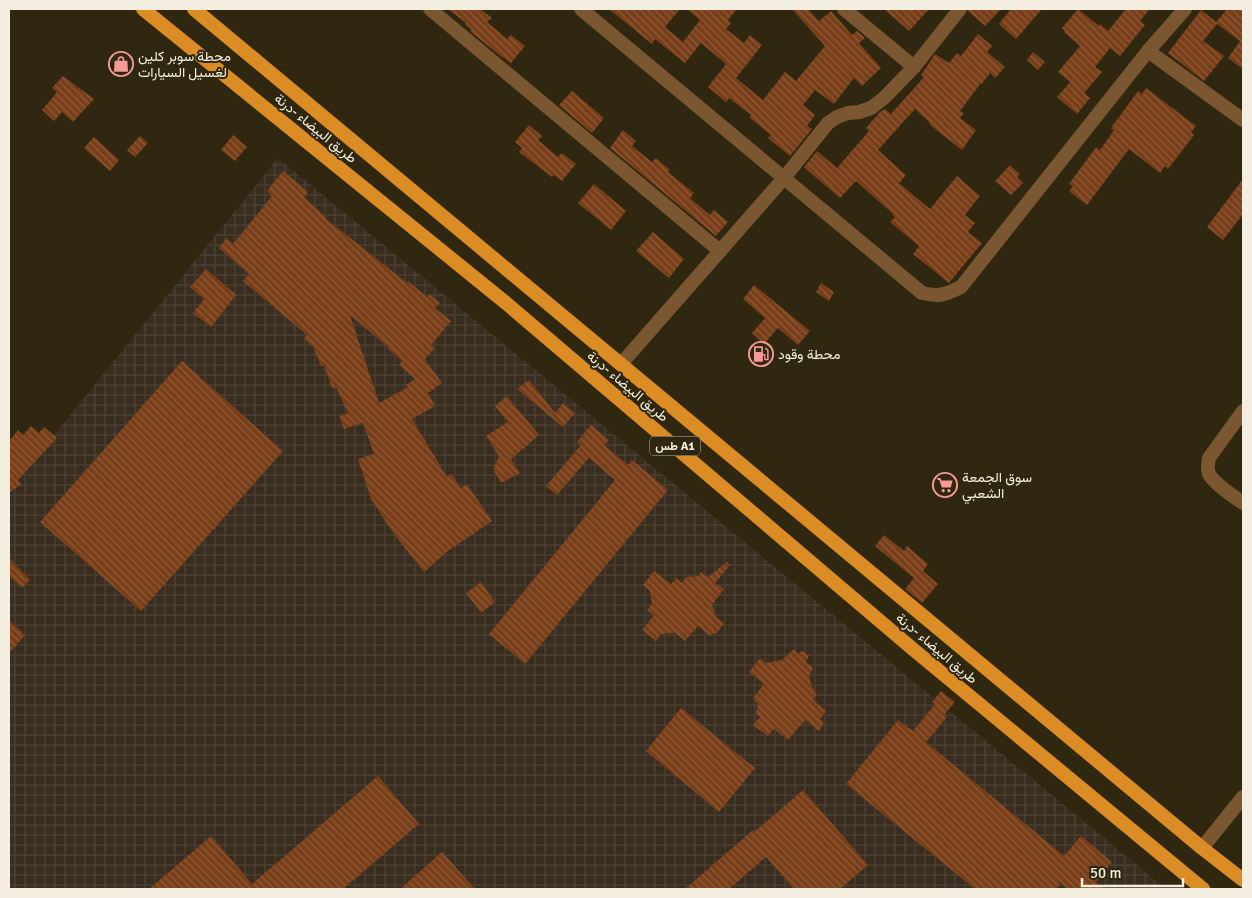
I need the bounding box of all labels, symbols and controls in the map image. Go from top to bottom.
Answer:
place label: محطة سوبر كلين لغسيل السيارات [138,48,231,81]
shop icon: محطة سوبر كلين لغسيل السيارات [108,51,134,77]
street label: طريق البيضاء -درنة [271,90,360,167]
fuel station icon: محطة وقود [748,341,774,367]
place label: محطة وقود [778,346,840,363]
street label: طريق البيضاء -درنة [583,347,672,425]
road number: طس A1 [650,436,700,456]
place label: سوق الجمعة الشعبي [962,469,1032,505]
supermarket icon: سوق الجمعة الشعبي [932,472,958,498]
street label: طريق البيضاء -درنة [892,609,981,687]
scale bar [1082,856,1183,888]
text: 50 m [1090,864,1121,882]

